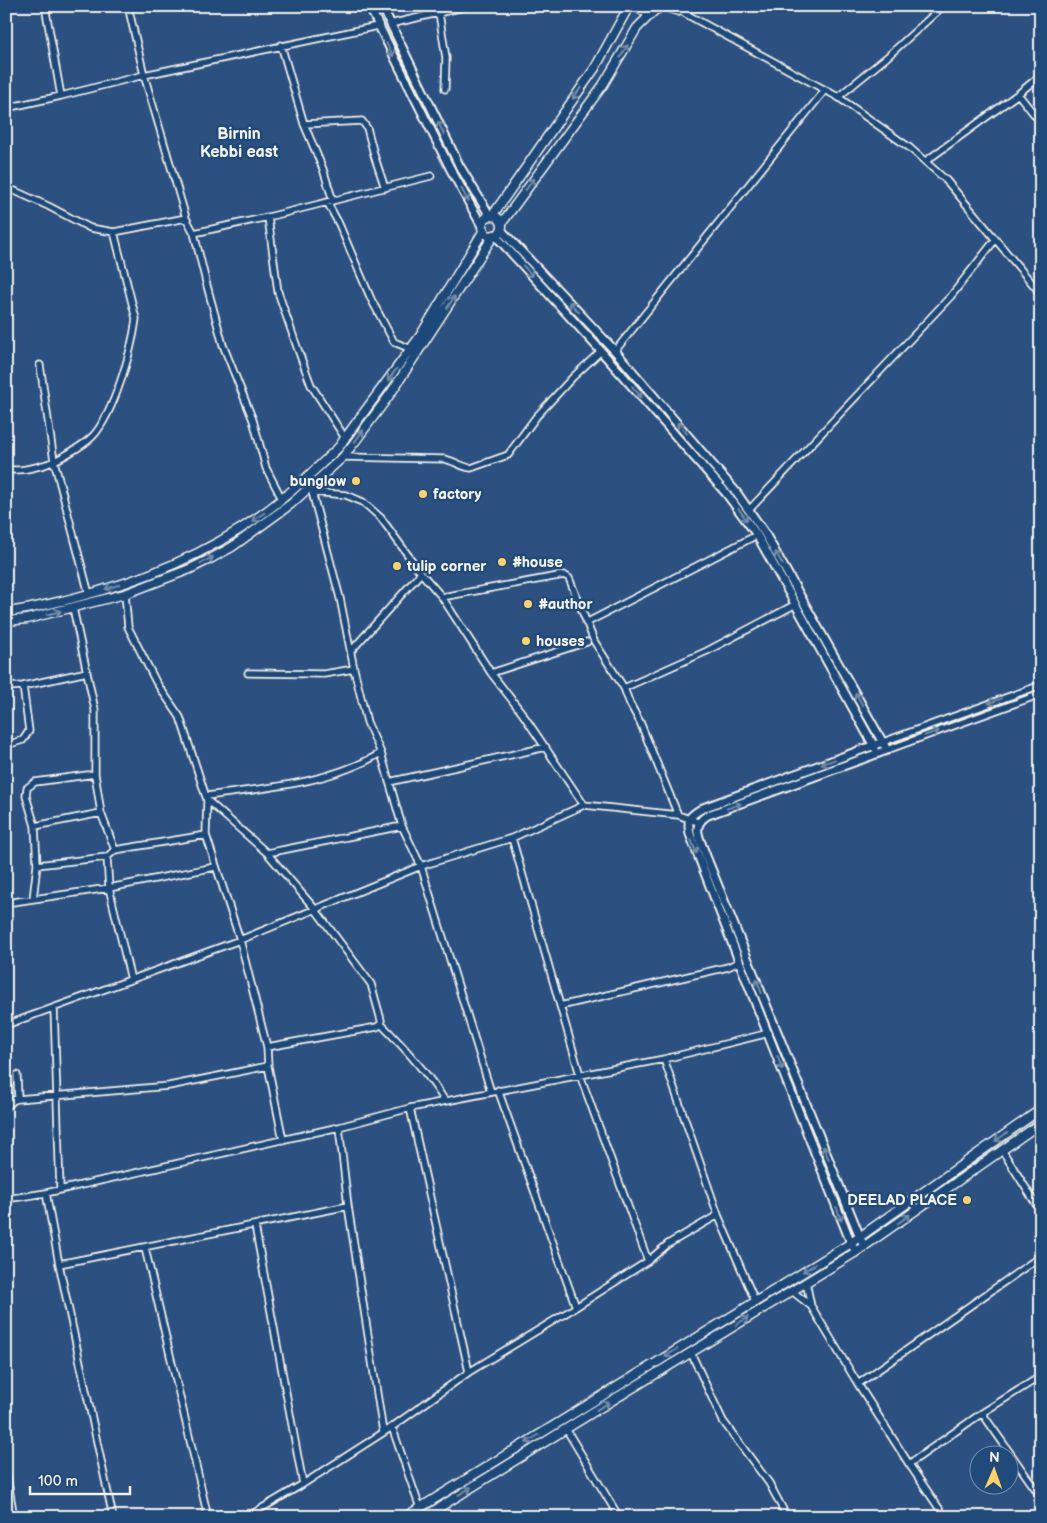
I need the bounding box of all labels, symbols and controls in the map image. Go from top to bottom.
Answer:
one-way arrow [386,42,395,57]
one-way arrow [619,44,629,58]
one-way arrow [572,86,582,100]
one-way arrow [436,121,445,136]
district label: Birnin Kebbi east [200,125,279,162]
one-way arrow [525,178,536,191]
one-way arrow [460,187,470,201]
one-way arrow [522,265,534,278]
one-way arrow [446,295,456,309]
one-way arrow [568,300,580,313]
one-way arrow [387,368,397,382]
one-way arrow [631,385,642,398]
one-way arrow [676,422,687,435]
one-way arrow [354,430,365,443]
place label: bunglow [290,472,346,491]
marker: bunglow [350,475,362,487]
place label: factory [433,485,482,504]
marker: factory [417,488,429,500]
one-way arrow [737,508,748,521]
one-way arrow [251,512,265,522]
one-way arrow [774,550,784,565]
place label: #house [512,553,563,572]
one-way arrow [200,555,215,565]
marker: #house [496,556,508,568]
place label: tulip corner [406,557,487,576]
marker: tulip corner [391,560,403,572]
one-way arrow [104,582,120,592]
place label: #author [538,595,593,614]
marker: #author [522,598,534,610]
one-way arrow [46,608,62,617]
place label: houses [536,632,585,651]
marker: houses [520,635,532,647]
one-way arrow [854,692,863,707]
one-way arrow [988,697,1003,706]
one-way arrow [924,728,940,737]
one-way arrow [821,758,836,767]
one-way arrow [726,801,741,810]
one-way arrow [690,838,699,854]
one-way arrow [754,979,763,994]
one-way arrow [776,1054,785,1070]
one-way arrow [994,1132,1008,1142]
one-way arrow [820,1146,830,1161]
place label: DEELAD PLACE [847,1191,957,1210]
marker: DEELAD PLACE [961,1194,973,1206]
one-way arrow [835,1206,845,1221]
one-way arrow [896,1214,910,1224]
one-way arrow [803,1264,817,1274]
one-way arrow [735,1316,749,1326]
one-way arrow [664,1349,678,1359]
one-way arrow [596,1400,610,1410]
one-way arrow [526,1434,540,1444]
north arrow [970,1446,1020,1496]
text: N [989,1449,1000,1466]
scale bar [30,1463,130,1495]
text: 100 m [38,1472,78,1491]
one-way arrow [458,1486,472,1496]

